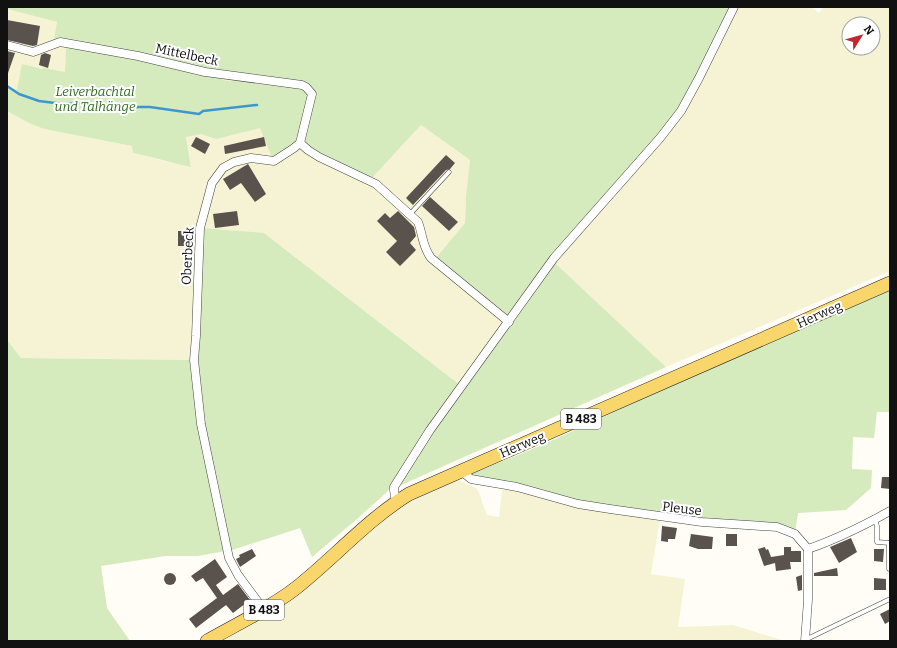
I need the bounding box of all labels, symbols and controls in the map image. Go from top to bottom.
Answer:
north arrow [841,16,881,56]
text: N [861,23,877,38]
street label: Mittelbeck [154,40,220,69]
park label: Leiverbachtal und Talhänge [55,84,136,114]
street label: Oberbeck [178,226,197,285]
street label: Herweg [794,298,844,331]
road number: B 483 [561,409,601,429]
street label: Herweg [497,428,547,461]
street label: Pleuse [661,499,703,518]
road number: B 483 [244,600,284,620]

